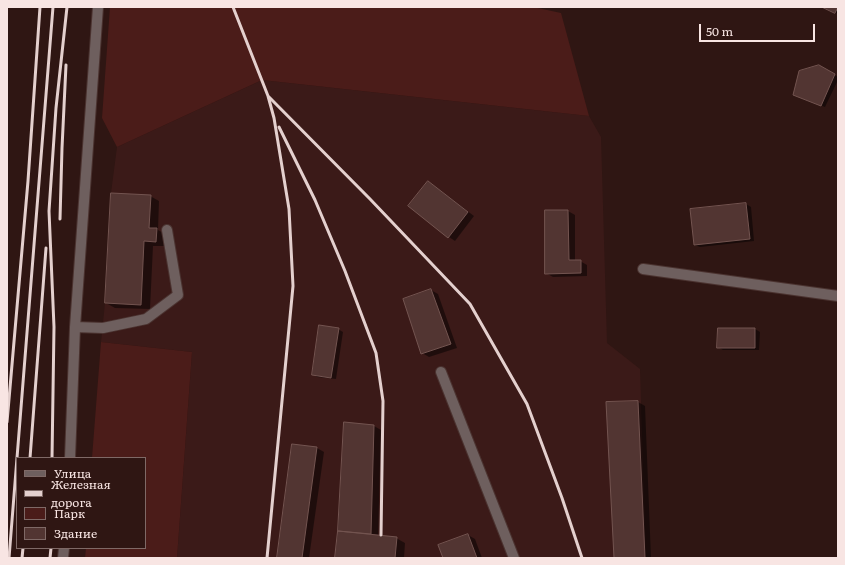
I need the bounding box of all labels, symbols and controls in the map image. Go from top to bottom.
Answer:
scale bar [701,16,817,42]
text: 50 m [706,22,733,40]
legend [16,457,146,549]
text: Улица [54,464,91,482]
text: Железная дорога [51,475,111,511]
text: Парк [54,504,85,522]
text: Здание [54,524,97,542]

